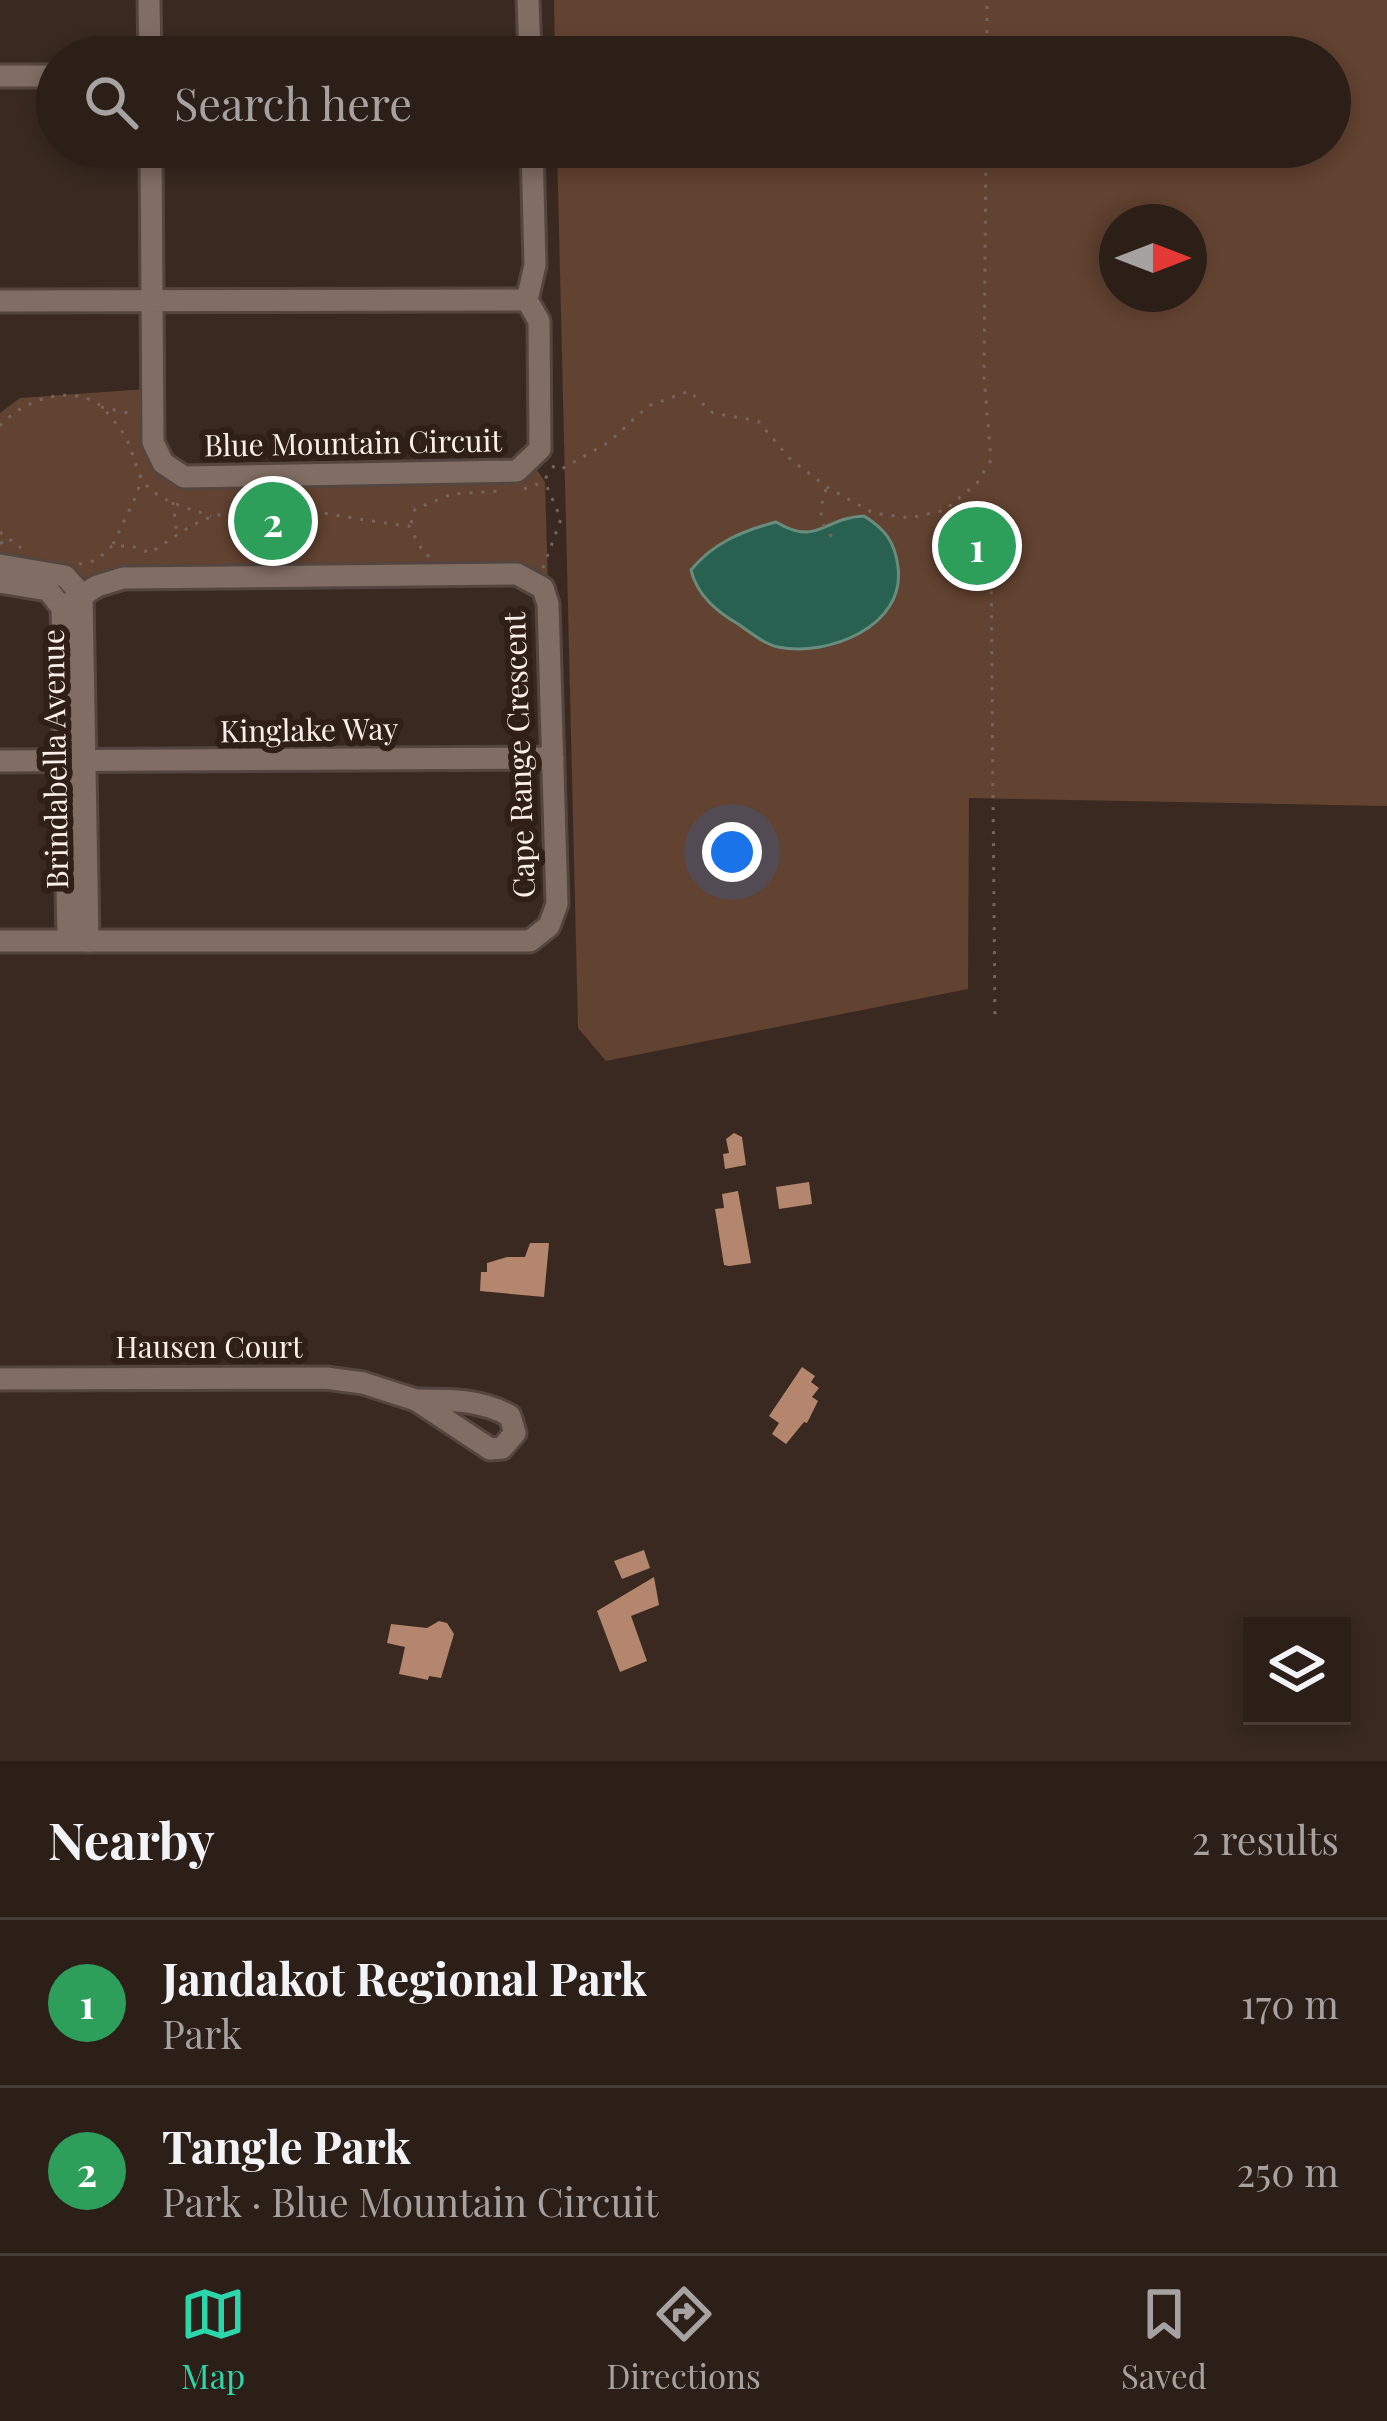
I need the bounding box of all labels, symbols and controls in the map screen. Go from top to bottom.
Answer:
search box [36,36,1351,168]
icon: search [78,69,144,135]
text: Search here [174,72,412,132]
north arrow [1099,204,1207,312]
street label: Blue Mountain Circuit [204,419,503,465]
pin: 2 [234,476,312,566]
pin: 1 [938,501,1016,591]
street label: Cape Range Crescent [493,611,543,899]
street label: Brindabella Avenue [32,629,76,889]
street label: Kinglake Way [219,707,398,751]
your location [702,822,762,882]
street label: Hausen Court [115,1326,303,1366]
map controls [1243,1617,1351,1725]
button: layers [1243,1617,1351,1725]
text: Nearby [48,1805,214,1873]
text: 2 results [1192,1813,1339,1865]
text: Jandakot Regional Park [162,1947,647,2007]
text: 1 [80,1977,94,2029]
text: 170 m [1241,1977,1339,2029]
text: Park [162,2007,242,2059]
text: Tangle Park [162,2115,411,2175]
text: 2 [77,2145,97,2197]
text: 250 m [1236,2145,1339,2197]
text: Park · Blue Mountain Circuit [162,2175,658,2227]
tab: Map [180,2281,246,2397]
tab: Directions [606,2281,761,2397]
tab: Saved [1121,2281,1207,2397]

